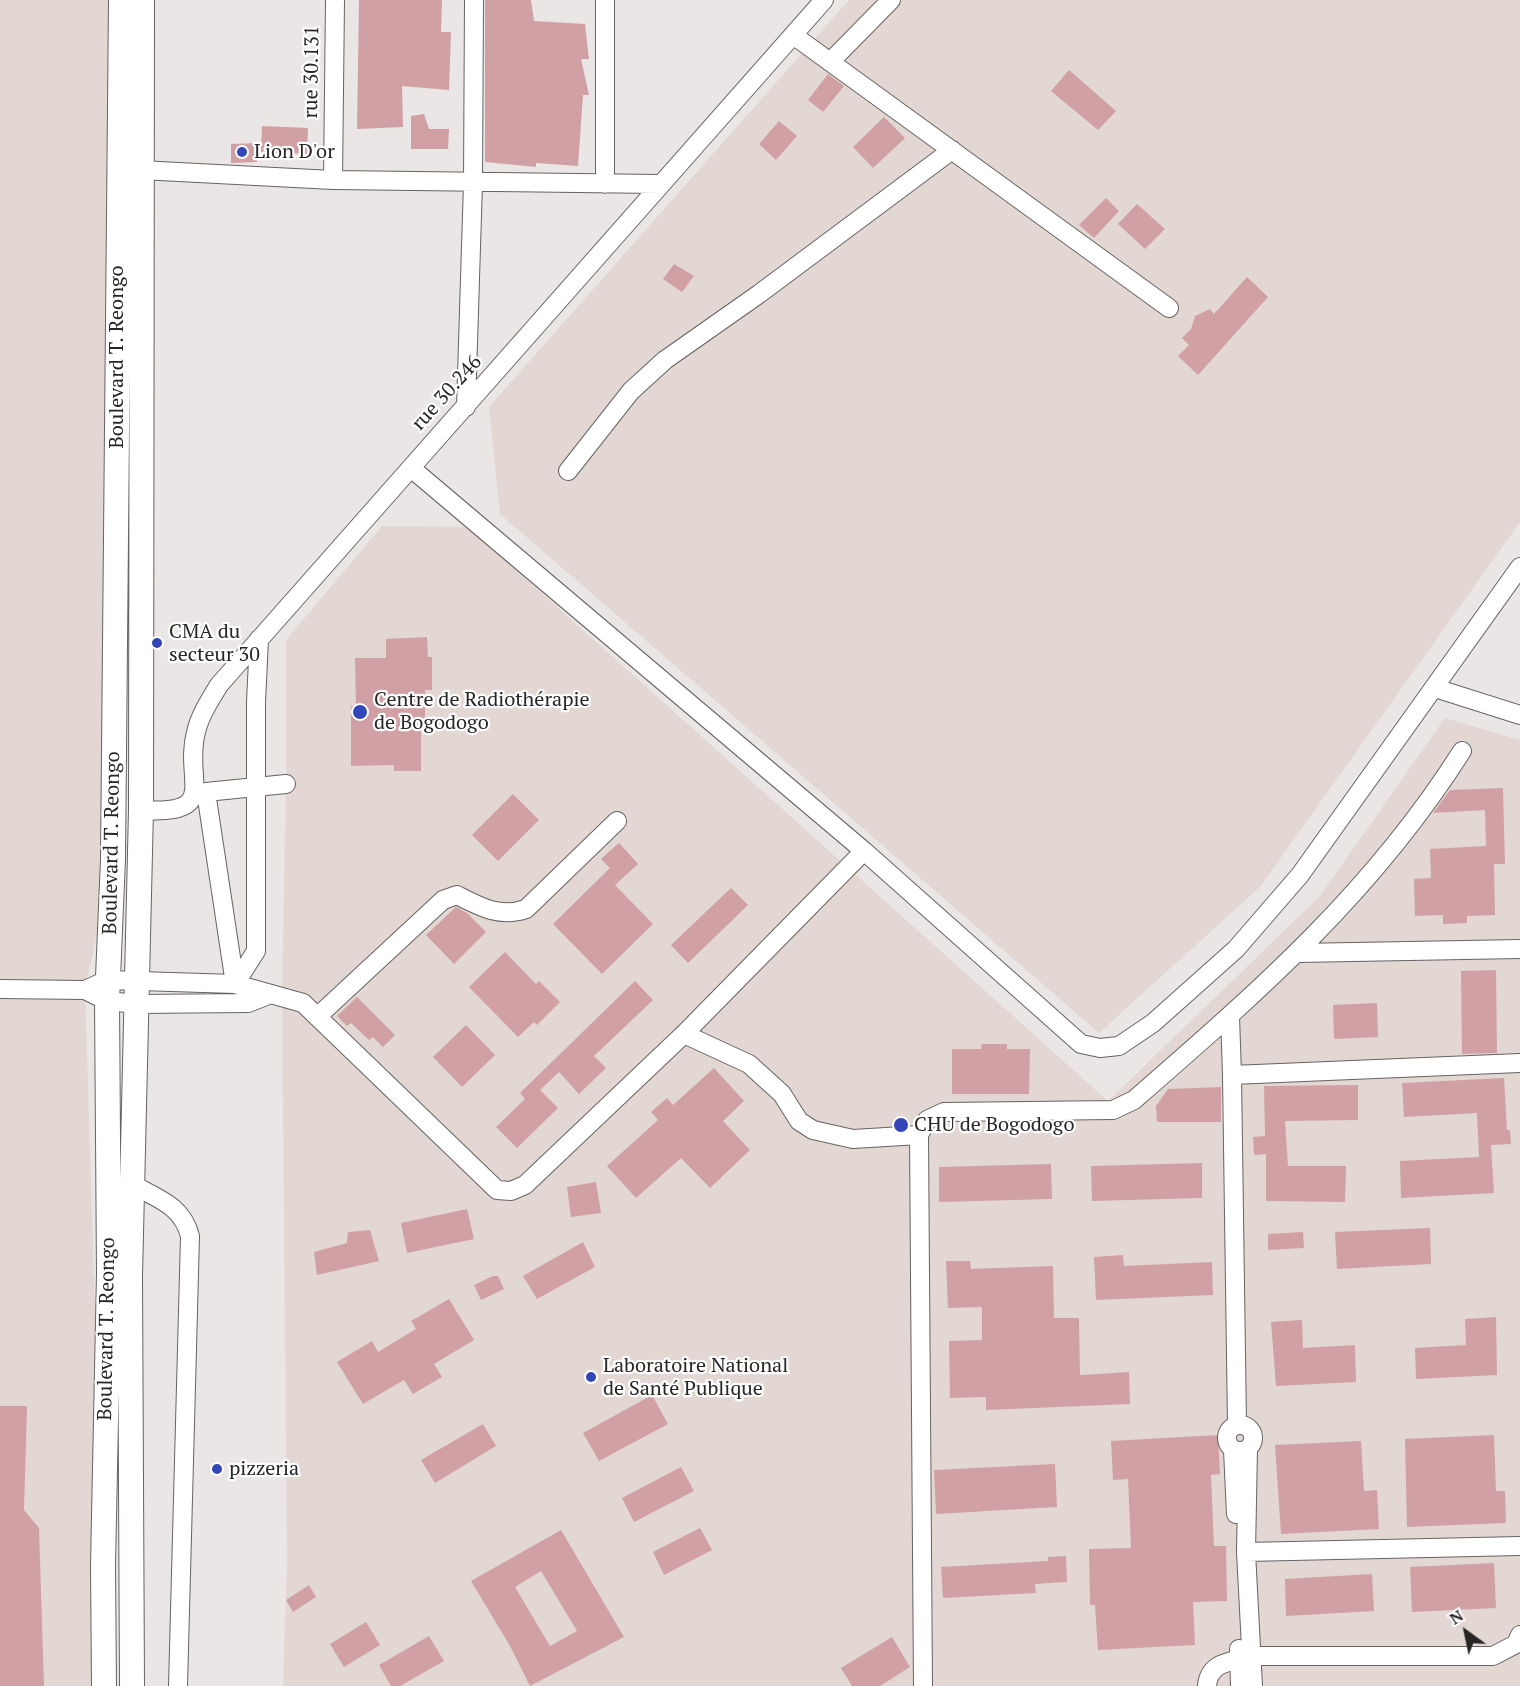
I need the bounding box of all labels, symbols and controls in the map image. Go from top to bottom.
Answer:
street label: rue 30.131 [299,25,325,119]
place label: Lion D'or [254,140,335,164]
marker: Lion D'or [235,145,249,159]
street label: Boulevard T. Reongo [105,265,129,449]
street label: rue 30.246 [407,350,487,436]
place label: CMA du secteur 30 [169,620,260,667]
marker: CMA du secteur 30 [150,636,164,650]
place label: Centre de Radiothérapie de Bogodogo [374,688,590,735]
marker: Centre de Radiothérapie de Bogodogo [351,703,369,721]
street label: Boulevard T. Reongo [98,751,126,935]
place label: CHU de Bogodogo [914,1113,1074,1137]
marker: CHU de Bogodogo [892,1116,910,1134]
street label: Boulevard T. Reongo [93,1237,121,1421]
place label: Laboratoire National de Santé Publique [603,1354,788,1401]
marker: Laboratoire National de Santé Publique [584,1370,598,1384]
place label: pizzeria [229,1457,299,1481]
marker: pizzeria [210,1462,224,1476]
north arrow [1436,1602,1496,1662]
text: N [1445,1604,1467,1629]

